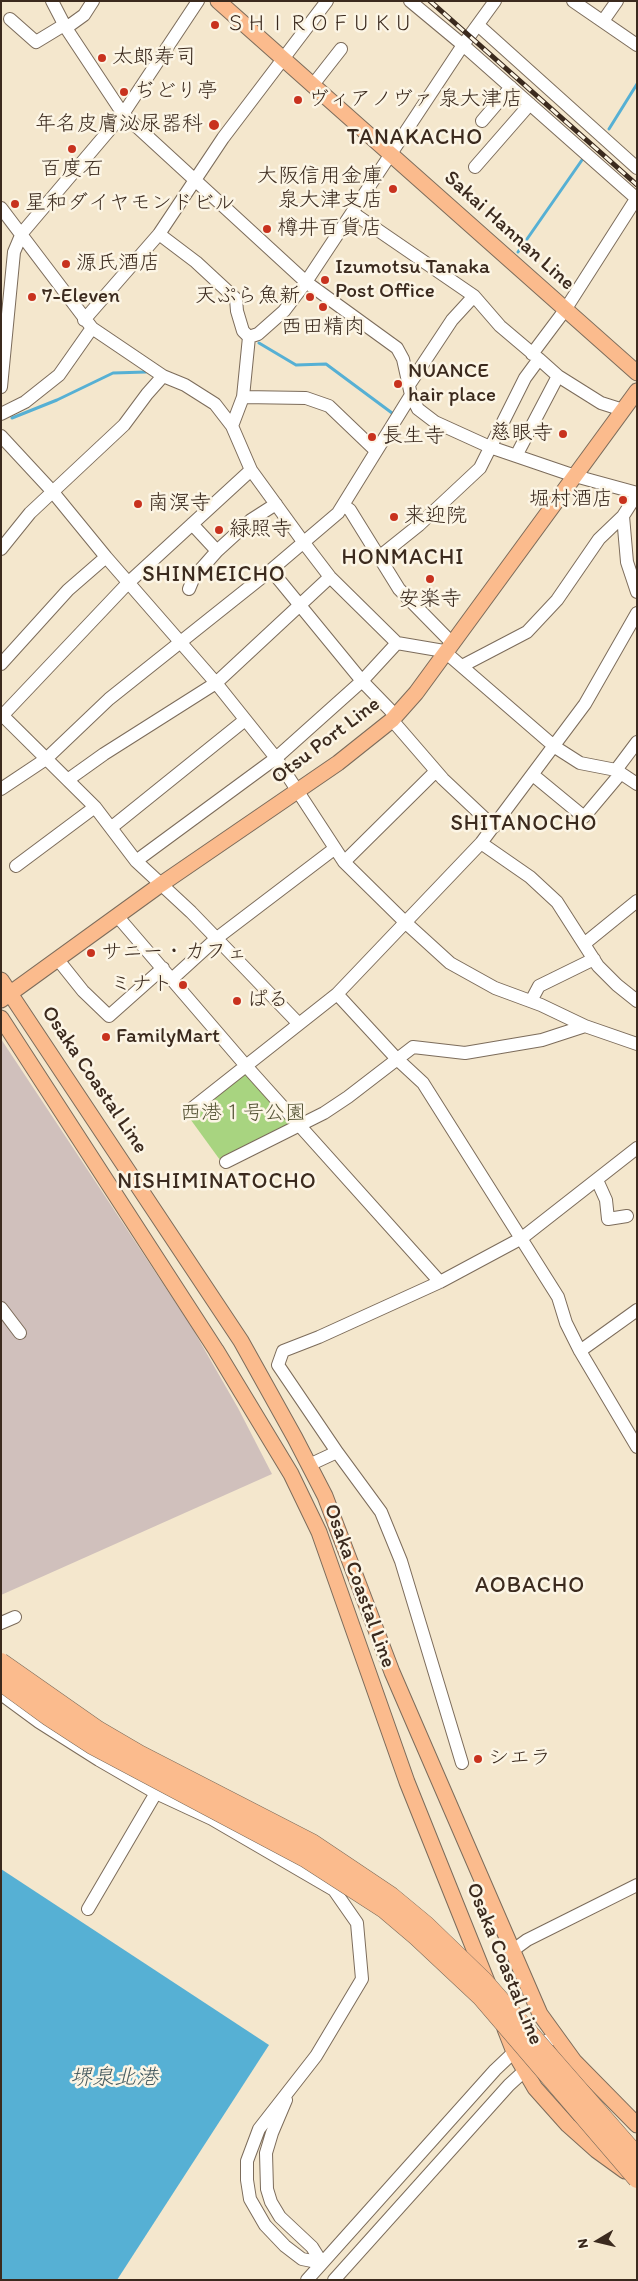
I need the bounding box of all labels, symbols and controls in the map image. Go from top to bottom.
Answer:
place label: ＳＨＩＲＯＦＵＫＵ [225,12,414,38]
marker: ＳＨＩＲＯＦＵＫＵ [209,19,221,31]
place label: 太郎寿司 [112,45,196,71]
marker: 太郎寿司 [96,52,108,64]
place label: ぢどり亭 [134,79,218,105]
marker: ぢどり亭 [118,86,130,98]
place label: ヴィアノヴァ 泉大津店 [308,87,523,113]
marker: ヴィアノヴァ 泉大津店 [292,94,304,106]
place label: 年名皮膚泌尿器科 [35,112,203,138]
marker: 年名皮膚泌尿器科 [207,118,221,132]
district label: TANAKACHO [346,125,484,151]
marker: 百度石 [66,143,78,155]
place label: 百度石 [41,157,103,183]
place label: 大阪信用金庫 泉大津支店 [257,164,383,214]
street label: Sakai Hannan Line [438,166,580,296]
marker: 大阪信用金庫 泉大津支店 [387,183,399,195]
place label: 星和ダイヤモンドビル [25,191,235,217]
marker: 星和ダイヤモンドビル [9,198,21,210]
place label: 樽井百貨店 [277,216,382,242]
marker: 樽井百貨店 [261,223,273,235]
place label: 源氏酒店 [76,251,160,277]
place label: Izumotsu Tanaka Post Office [335,255,490,305]
marker: 源氏酒店 [60,258,72,270]
marker: Izumotsu Tanaka Post Office [319,274,331,286]
place label: 7-Eleven [42,284,120,310]
place label: 天ぷら魚新 [195,284,300,310]
marker: 7-Eleven [26,291,38,303]
marker: 天ぷら魚新 [304,291,316,303]
marker: 西田精肉 [317,301,329,313]
place label: 西田精肉 [281,315,365,341]
place label: NUANCE hair place [408,359,496,409]
marker: NUANCE hair place [392,378,404,390]
place label: 慈眼寺 [490,421,553,447]
place label: 長生寺 [382,424,445,450]
marker: 慈眼寺 [557,428,569,440]
marker: 長生寺 [366,431,378,443]
place label: 堀村酒店 [529,487,613,513]
place label: 南溟寺 [148,491,211,517]
marker: 堀村酒店 [617,494,629,506]
marker: 南溟寺 [132,498,144,510]
place label: 来迎院 [404,504,467,530]
marker: 来迎院 [388,511,400,523]
place label: 緑照寺 [229,517,292,543]
marker: 緑照寺 [213,524,225,536]
district label: HONMACHI [341,545,465,571]
district label: SHINMEICHO [141,562,287,588]
marker: 安楽寺 [424,573,436,585]
place label: 安楽寺 [399,587,461,613]
street label: Otsu Port Line [267,692,385,790]
district label: SHITANOCHO [449,811,599,837]
place label: サニー・カフェ [101,940,248,966]
marker: サニー・カフェ [85,947,97,959]
place label: ミナト [110,972,173,998]
marker: ミナト [177,979,189,991]
place label: ぱる [247,988,289,1014]
marker: ぱる [231,995,243,1007]
street label: Osaka Coastal Line [35,1001,153,1159]
place label: FamilyMart [116,1024,220,1050]
marker: FamilyMart [100,1031,112,1043]
park label: 西港１号公園 [180,1101,306,1127]
district label: NISHIMINATOCHO [116,1169,318,1195]
street label: Osaka Coastal Line [318,1501,400,1671]
district label: AOBACHO [474,1573,586,1599]
place label: シエラ [488,1746,551,1772]
marker: シエラ [472,1753,484,1765]
street label: Osaka Coastal Line [460,1879,548,2049]
water label: 堺泉北港 [70,2065,158,2091]
north arrow [573,2216,623,2266]
text: N [574,2237,592,2249]

